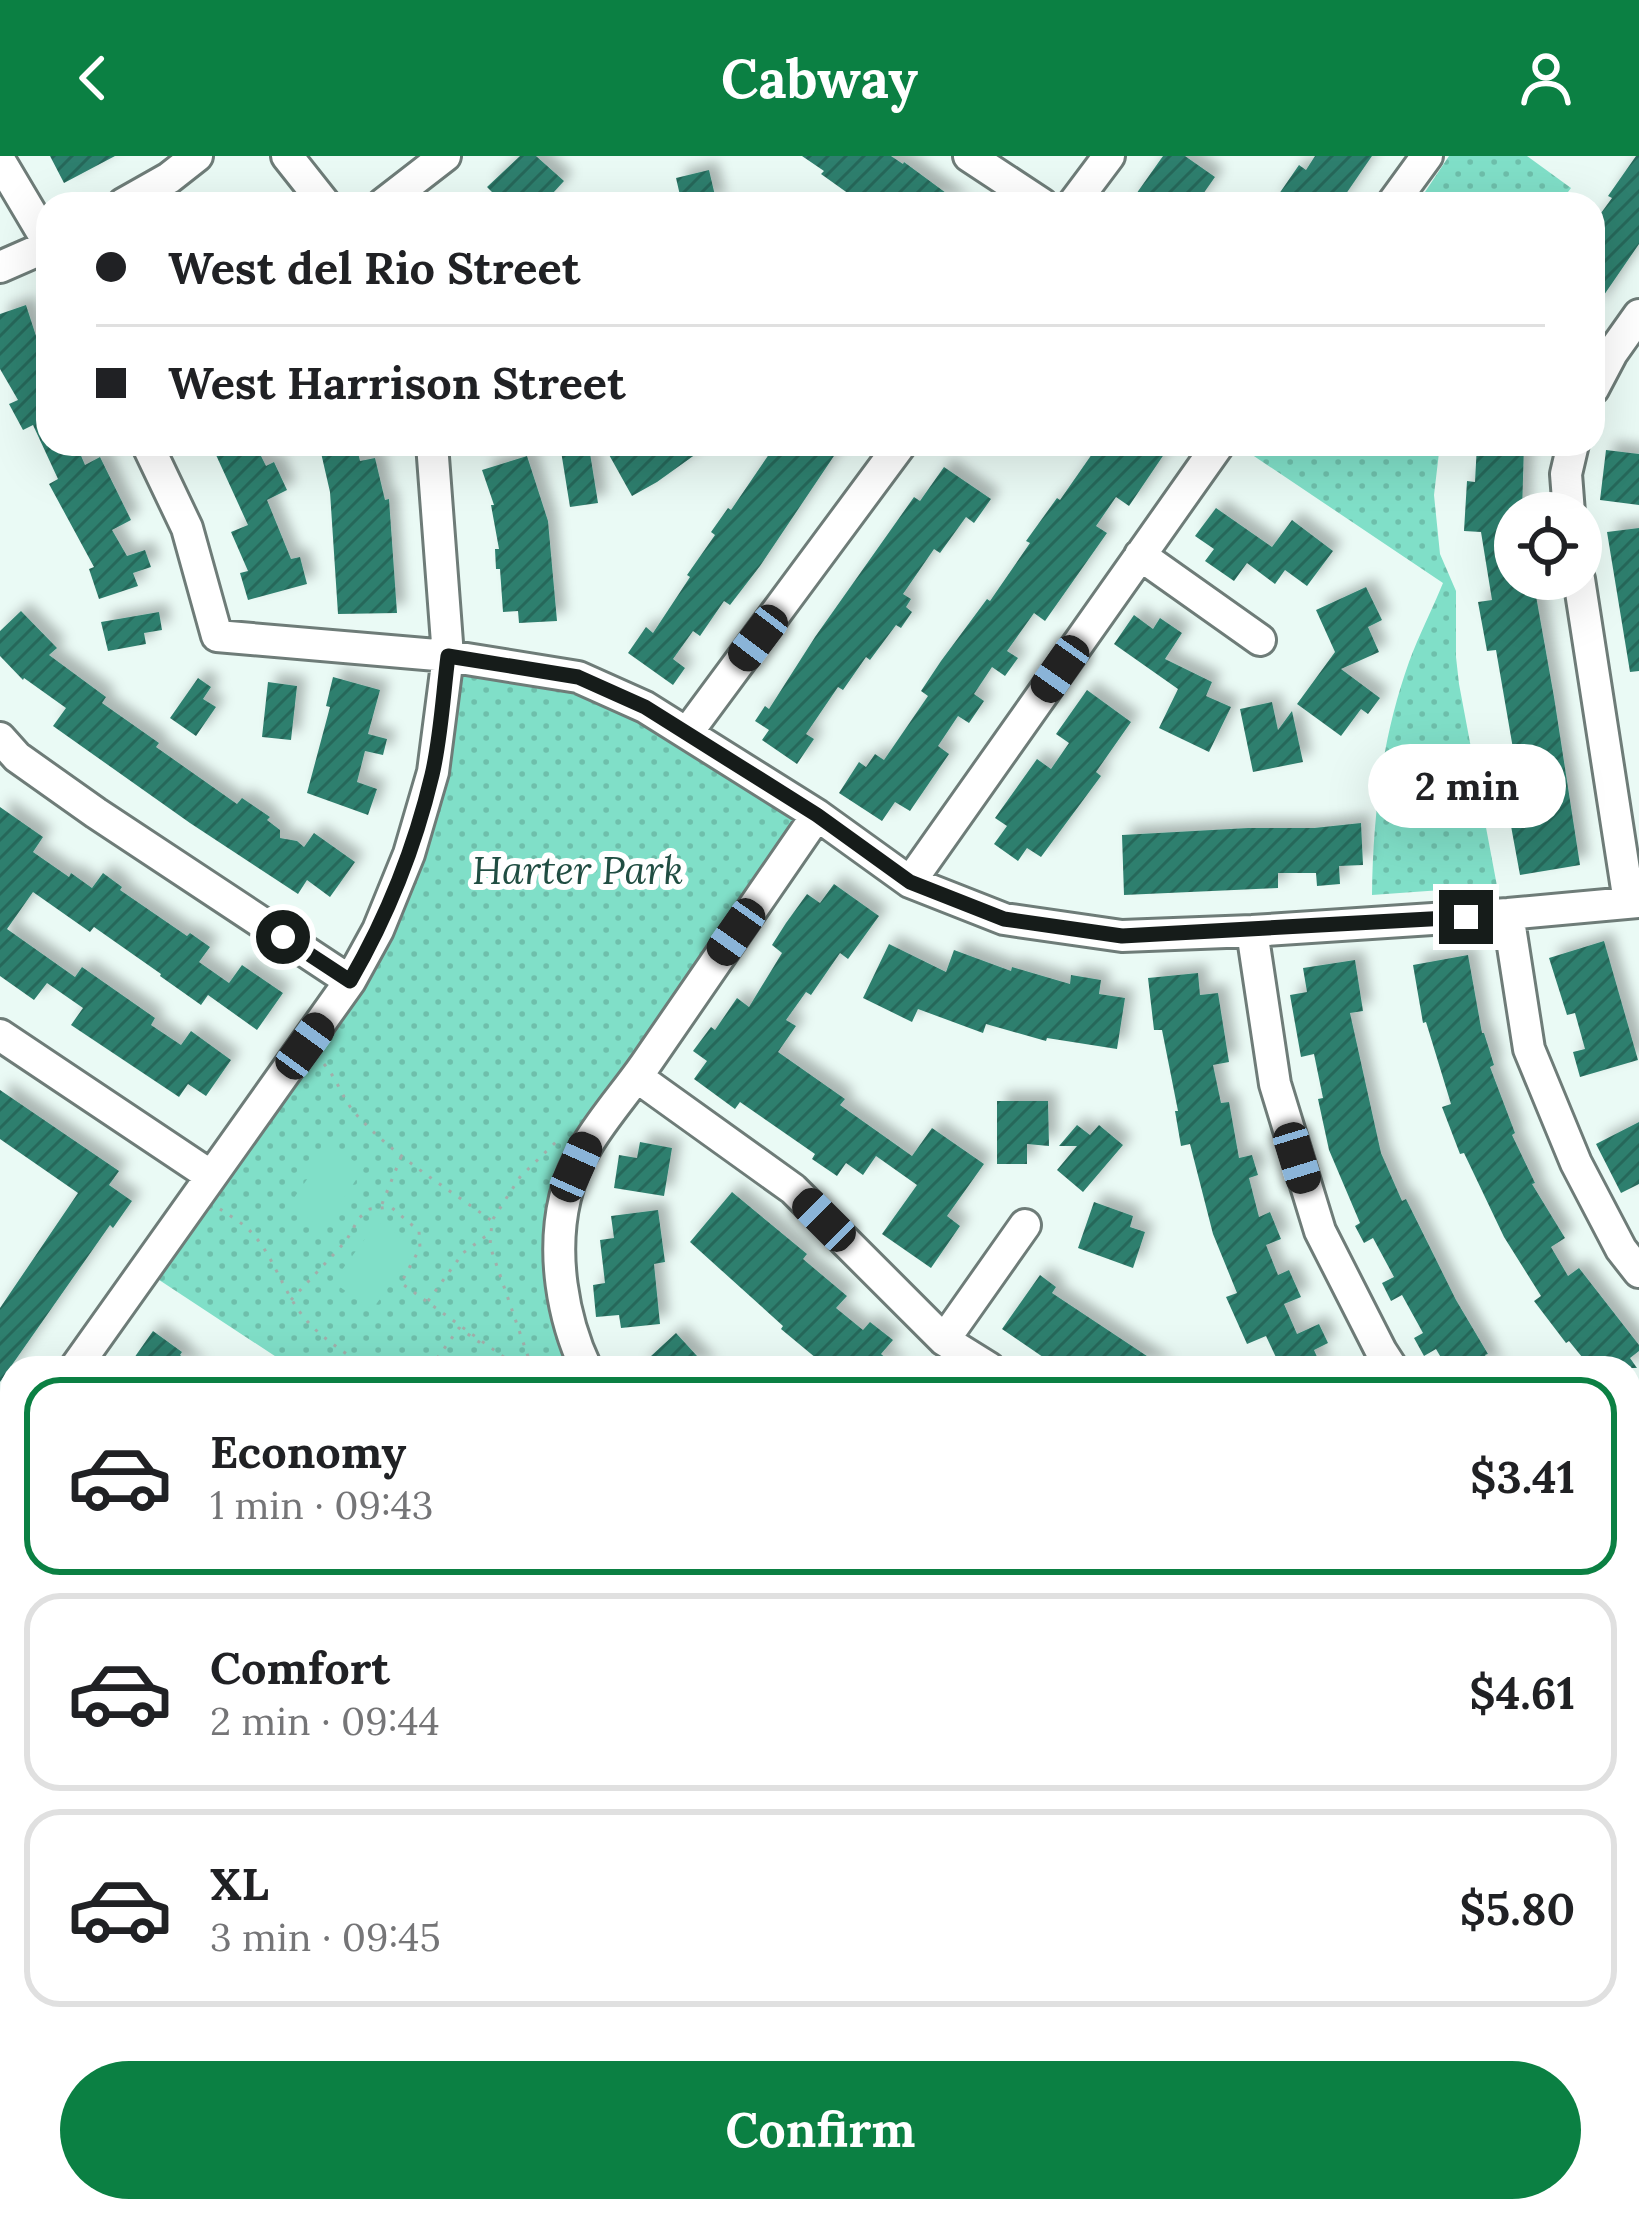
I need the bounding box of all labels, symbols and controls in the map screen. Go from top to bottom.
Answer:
text: Cabway [721,44,918,113]
icon: back [60,45,126,111]
icon: person [1513,45,1579,111]
text: West del Rio Street [168,239,580,296]
text: West Harrison Street [168,354,626,411]
map controls [1494,492,1602,600]
button: locate [1494,492,1602,600]
car [722,598,794,678]
car [1025,629,1095,709]
callout: 2 min [1367,743,1565,827]
text: 2 min [1415,761,1519,811]
park label: Harter Park [472,845,684,895]
route end [1439,890,1493,944]
car [701,892,771,972]
route start [256,910,310,964]
car [269,1006,341,1086]
car [1269,1118,1325,1198]
car [545,1127,607,1207]
car [786,1182,862,1258]
icon: car [66,1422,174,1530]
text: Economy [210,1423,406,1480]
text: $3.41 [1470,1448,1575,1505]
text: 1 min · 09:43 [210,1480,434,1530]
icon: car [66,1638,174,1746]
text: Comfort [210,1639,390,1696]
text: $4.61 [1469,1664,1575,1721]
text: 2 min · 09:44 [210,1696,440,1746]
icon: car [66,1854,174,1962]
text: XL [210,1855,269,1912]
text: $5.80 [1459,1880,1575,1937]
text: 3 min · 09:45 [210,1912,441,1962]
button: Confirm [60,2061,1581,2199]

